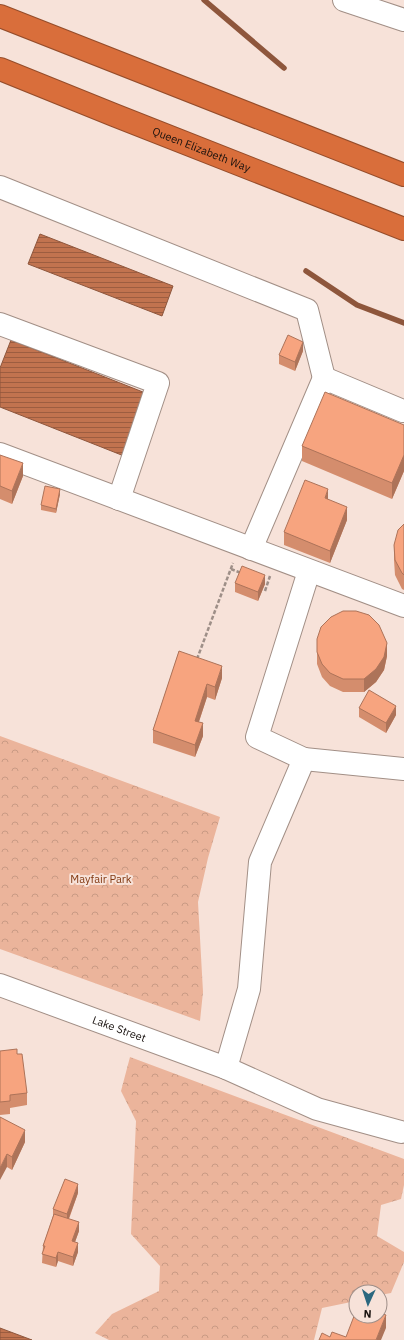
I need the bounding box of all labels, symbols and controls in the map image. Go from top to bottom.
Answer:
street label: Queen Elizabeth Way [150,124,253,175]
park label: Mayfair Park [70,872,132,886]
street label: Lake Street [91,1013,148,1045]
north arrow [348,1284,388,1324]
text: N [363,1307,372,1321]

